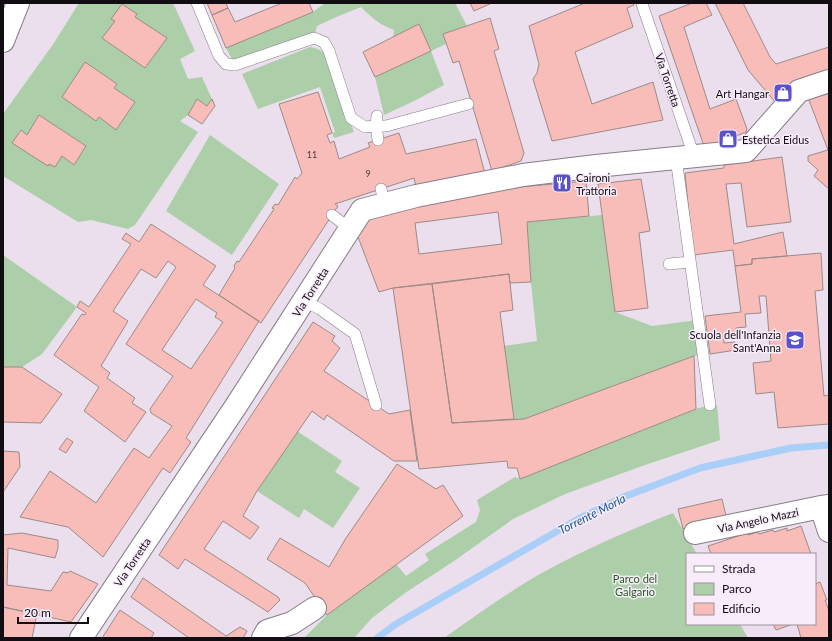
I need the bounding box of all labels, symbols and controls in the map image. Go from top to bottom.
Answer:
street label: Via Torretta [653,51,683,109]
shop icon: Art Hangar [772,82,794,104]
place label: Art Hangar [716,87,769,100]
shop icon: Estetica Eidus [717,128,739,150]
place label: Estetica Eidus [742,133,809,146]
house number: 11 [307,149,317,160]
house number: 9 [365,168,371,179]
place label: Caironi Trattoria [576,171,616,197]
restaurant icon: Caironi Trattoria [551,172,573,194]
street label: Via Torretta [289,265,331,319]
place label: Scuola dell'Infanzia Sant'Anna [690,328,781,354]
school or university icon: Scuola dell'Infanzia Sant'Anna [784,329,806,351]
water label: Torrente Morla [556,491,628,537]
street label: Via Angelo Mazzi [716,505,800,535]
street label: Via Torretta [111,535,153,589]
legend [686,553,816,625]
text: Strada [722,561,755,576]
park label: Parco del Galgario [613,572,657,598]
text: Parco [722,581,752,596]
scale bar [18,599,88,625]
text: Edificio [722,601,761,616]
text: 20 m [24,605,51,620]

